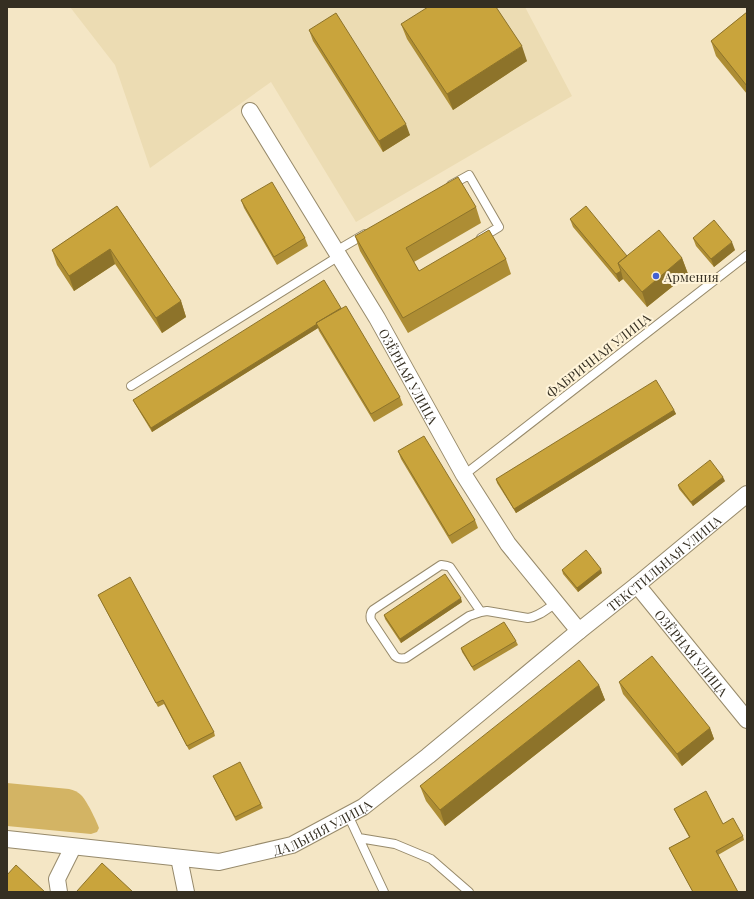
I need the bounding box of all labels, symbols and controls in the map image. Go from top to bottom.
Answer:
place label: Армения [663,268,719,285]
marker: Армения [651,271,661,281]
street label: ФАБРИЧНАЯ УЛИЦА [542,309,654,401]
street label: ОЗЁРНАЯ УЛИЦА [376,325,443,427]
street label: ТЕКСТИЛЬНАЯ УЛИЦА [603,510,725,614]
street label: ОЗЁРНАЯ УЛИЦА [652,606,733,700]
street label: ДАЛЬНЯЯ УЛИЦА [272,795,375,858]

